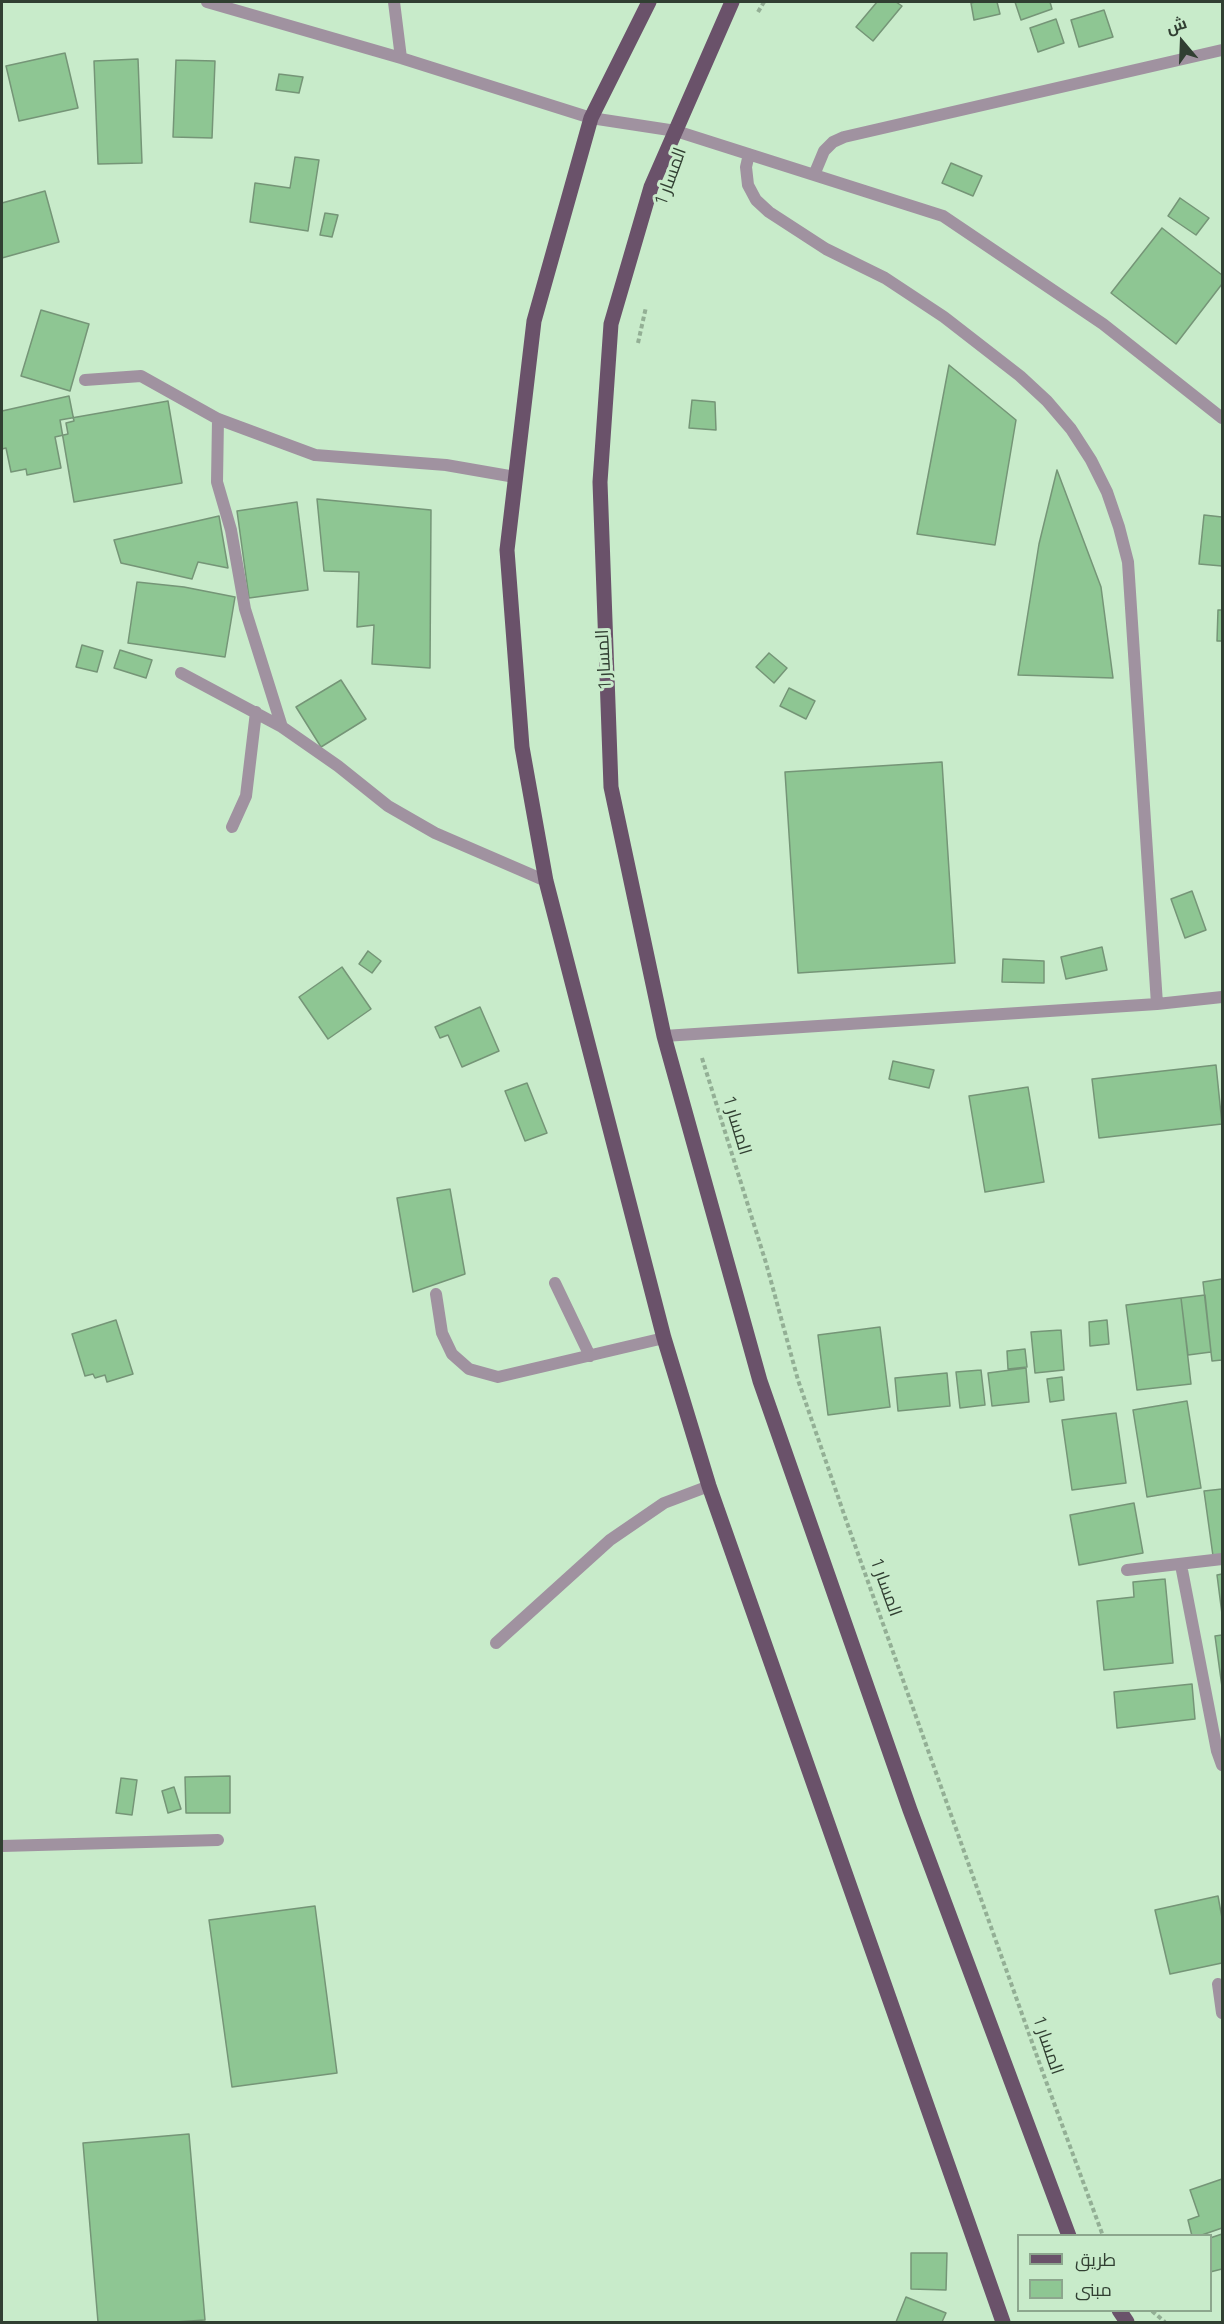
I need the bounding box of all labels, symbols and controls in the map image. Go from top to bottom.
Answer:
north arrow [1152,12,1212,72]
text: ش [1163,12,1189,38]
street label: المسار 1 [651,145,691,207]
street label: المسار 1 [592,629,616,689]
street label: المسار 1 [718,1095,756,1157]
street label: المسار 1 [866,1557,906,1619]
street label: المسار 1 [1028,2015,1068,2077]
legend [1017,2234,1212,2312]
text: طريق [1075,2248,1116,2271]
text: مبنى [1075,2278,1112,2301]

